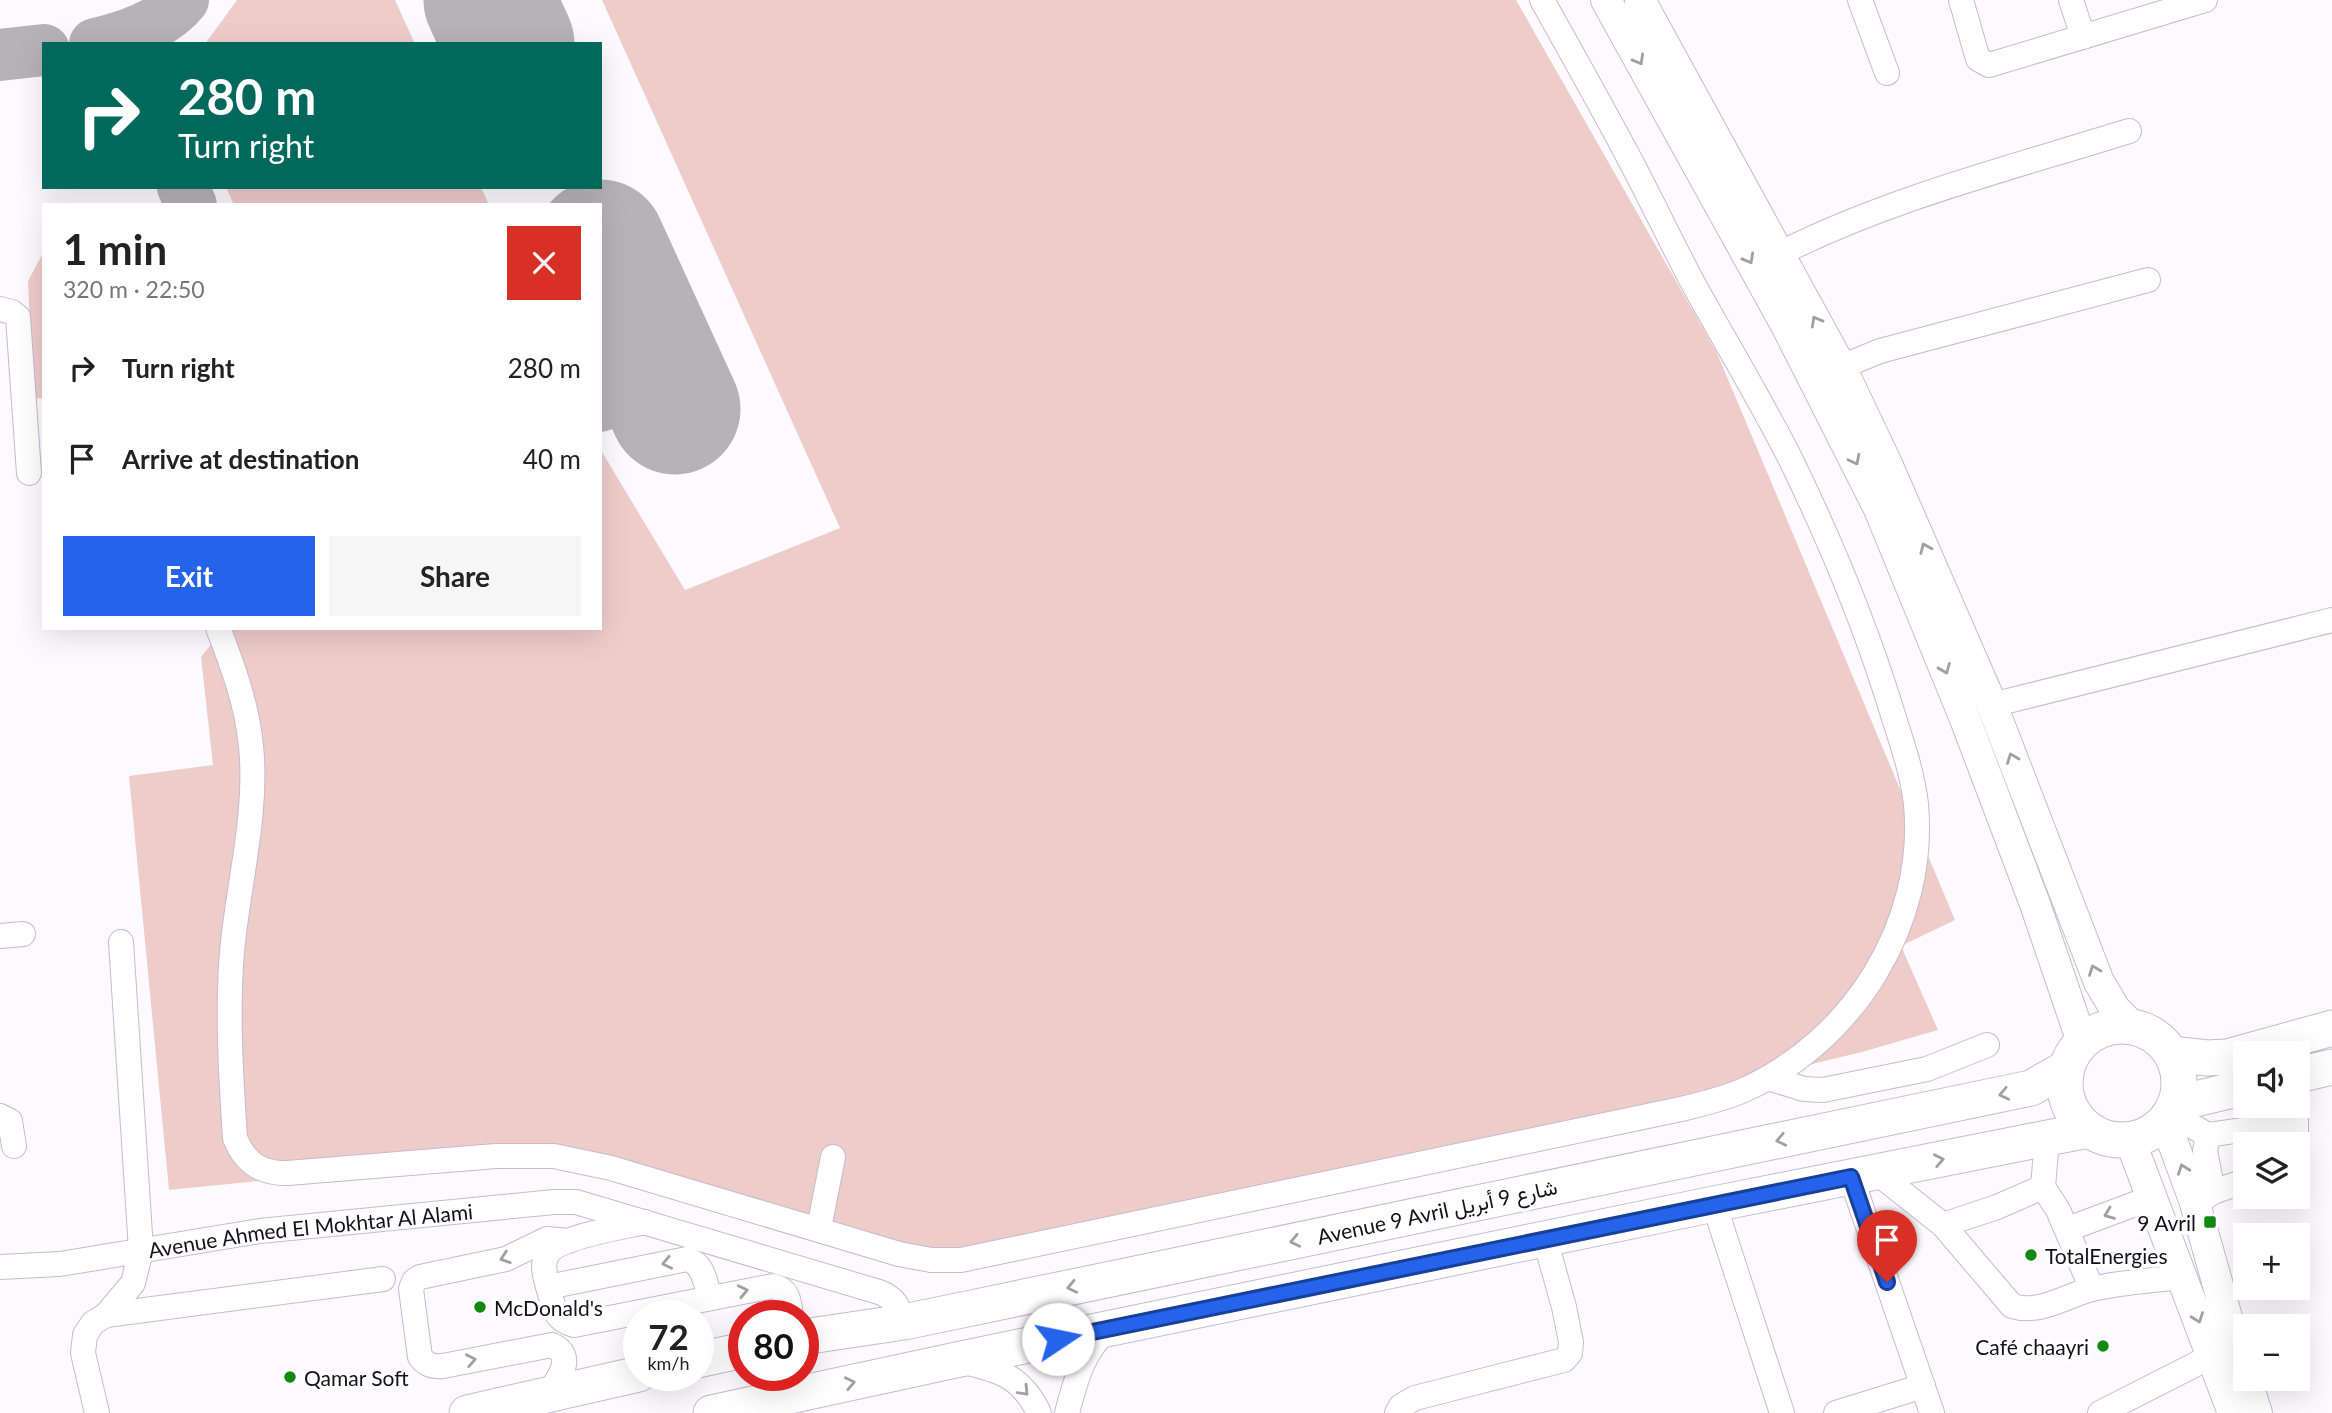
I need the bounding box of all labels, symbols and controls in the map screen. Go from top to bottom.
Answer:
one-way arrow [1631,53,1644,65]
text: 280 m [178,67,316,125]
icon: right [63,70,154,161]
text: Turn right [178,126,314,165]
text: 1 min [63,224,167,274]
button: close [507,226,581,300]
one-way arrow [1741,251,1755,264]
text: 320 m · 22:50 [63,275,205,303]
one-way arrow [1811,316,1824,328]
icon: right [63,349,101,387]
text: Turn right [122,352,235,384]
text: 280 m [508,352,581,384]
icon: arrive [63,440,101,478]
text: Arrive at destination [122,443,359,475]
text: 40 m [523,443,581,475]
one-way arrow [1847,453,1861,465]
button: Exit [63,536,315,616]
button: Share [329,536,581,616]
one-way arrow [1919,543,1933,555]
one-way arrow [1937,662,1951,674]
one-way arrow [2007,753,2021,765]
one-way arrow [2089,965,2103,977]
map controls [2233,1041,2310,1391]
button: sound [2233,1041,2310,1118]
one-way arrow [1998,1085,2010,1100]
one-way arrow [1775,1131,1787,1146]
button: layers [2233,1132,2310,1209]
one-way arrow [1933,1153,1945,1168]
one-way arrow [2177,1164,2191,1176]
street label: Avenue 9 Avril شارع 9 أبريل [1315,1173,1560,1252]
street label: Avenue Ahmed El Mokhtar Al Alami [146,1198,474,1262]
one-way arrow [2104,1205,2116,1219]
pin [1857,1210,1917,1282]
place label: 9 Avril [2137,1210,2196,1235]
marker: 9 Avril [2202,1214,2218,1230]
icon: arrive [1868,1221,1906,1259]
button: + [2233,1223,2310,1300]
one-way arrow [1289,1232,1301,1247]
place label: TotalEnergies [2045,1243,2168,1268]
marker: TotalEnergies [2023,1247,2039,1263]
one-way arrow [500,1250,512,1264]
one-way arrow [661,1254,673,1269]
one-way arrow [1066,1278,1078,1293]
one-way arrow [737,1284,749,1299]
place label: McDonald's [494,1295,603,1320]
marker: McDonald's [472,1299,488,1315]
speed limit sign: 80 [728,1300,819,1391]
position arrow [1021,1302,1095,1376]
one-way arrow [2190,1312,2204,1324]
button: − [2233,1314,2310,1391]
text: 72 [648,1315,689,1357]
place label: Café chaayri [1975,1334,2089,1359]
marker: Café chaayri [2095,1338,2111,1354]
text: km/h [647,1352,690,1374]
one-way arrow [465,1353,477,1368]
place label: Qamar Soft [304,1365,409,1390]
marker: Qamar Soft [282,1369,298,1385]
one-way arrow [844,1377,856,1391]
one-way arrow [1016,1382,1029,1395]

